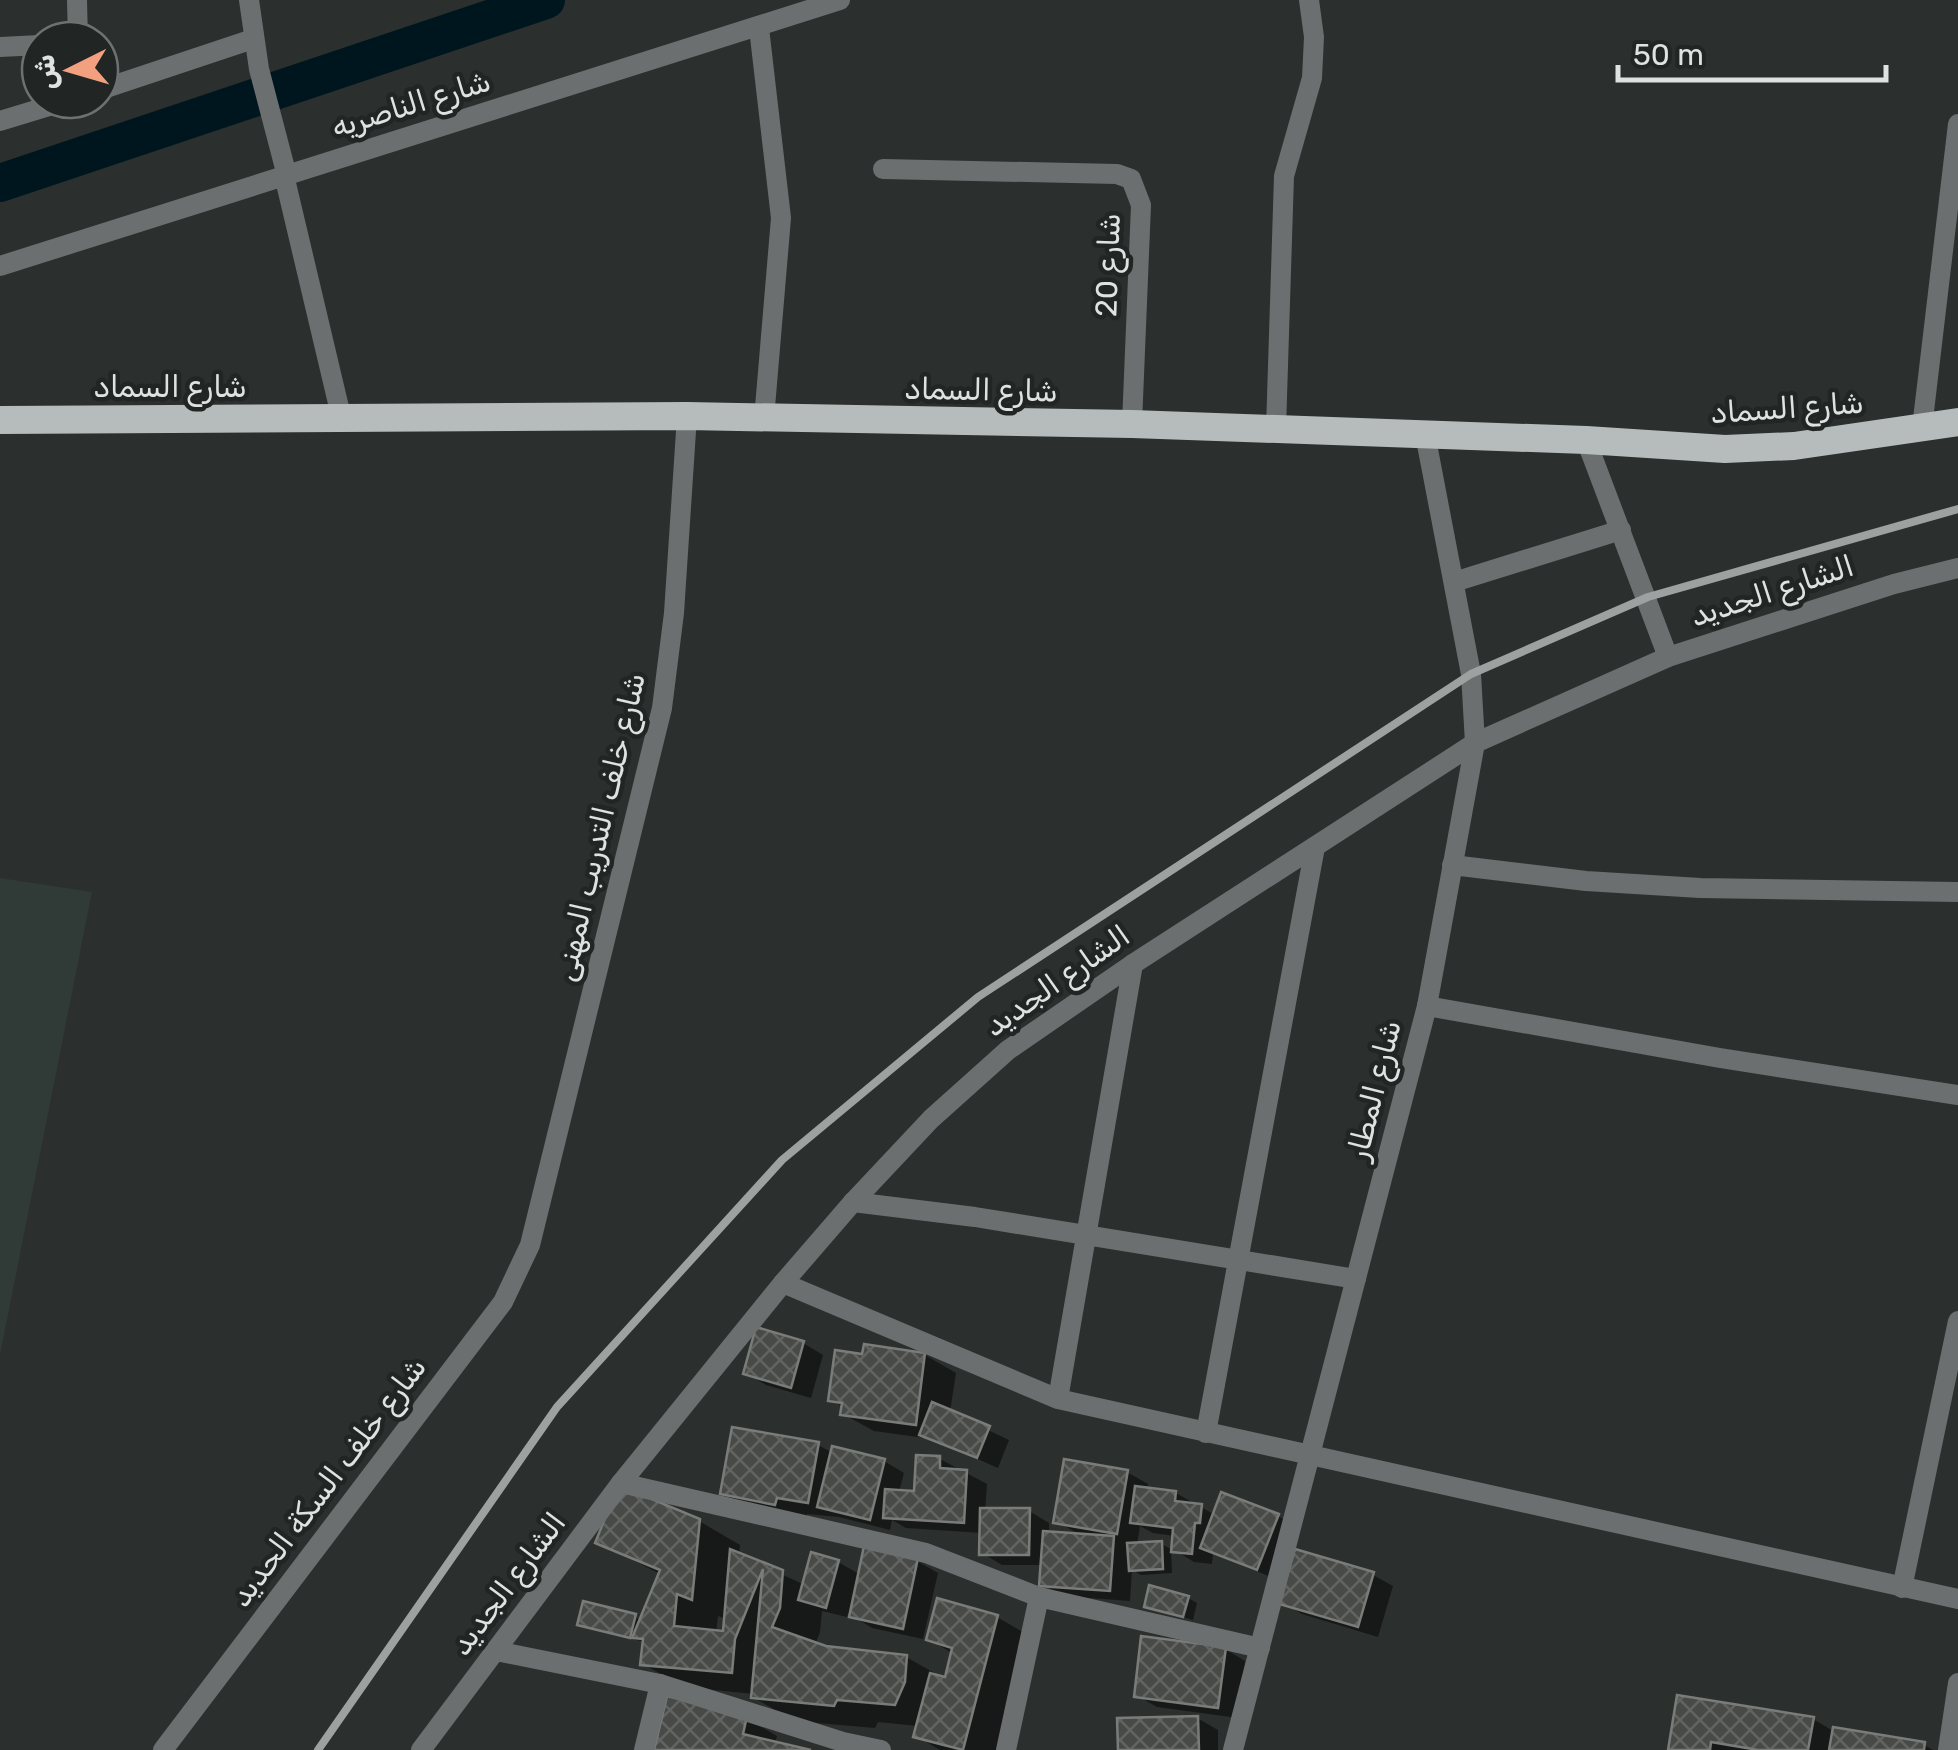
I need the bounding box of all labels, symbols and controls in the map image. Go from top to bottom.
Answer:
north arrow [20,20,120,120]
scale bar [1618,20,1886,82]
text: 50 m [1633,37,1704,73]
text: ش [28,53,64,91]
street label: شارع الناصريه [327,63,495,147]
street label: شارع 20 [1088,212,1130,318]
street label: شارع السماد [93,369,247,407]
street label: شارع السماد [904,371,1058,411]
street label: شارع السماد [1709,385,1865,433]
street label: الشارع الجديد [1686,548,1859,636]
street label: شارع خلف التدريب المهنى [547,669,655,985]
street label: الشارع الجديد [977,918,1138,1046]
street label: شارع المطار [1339,1016,1411,1166]
street label: شارع خلف السكة الحديد [222,1350,435,1615]
street label: الشارع الجديد [443,1506,575,1664]

